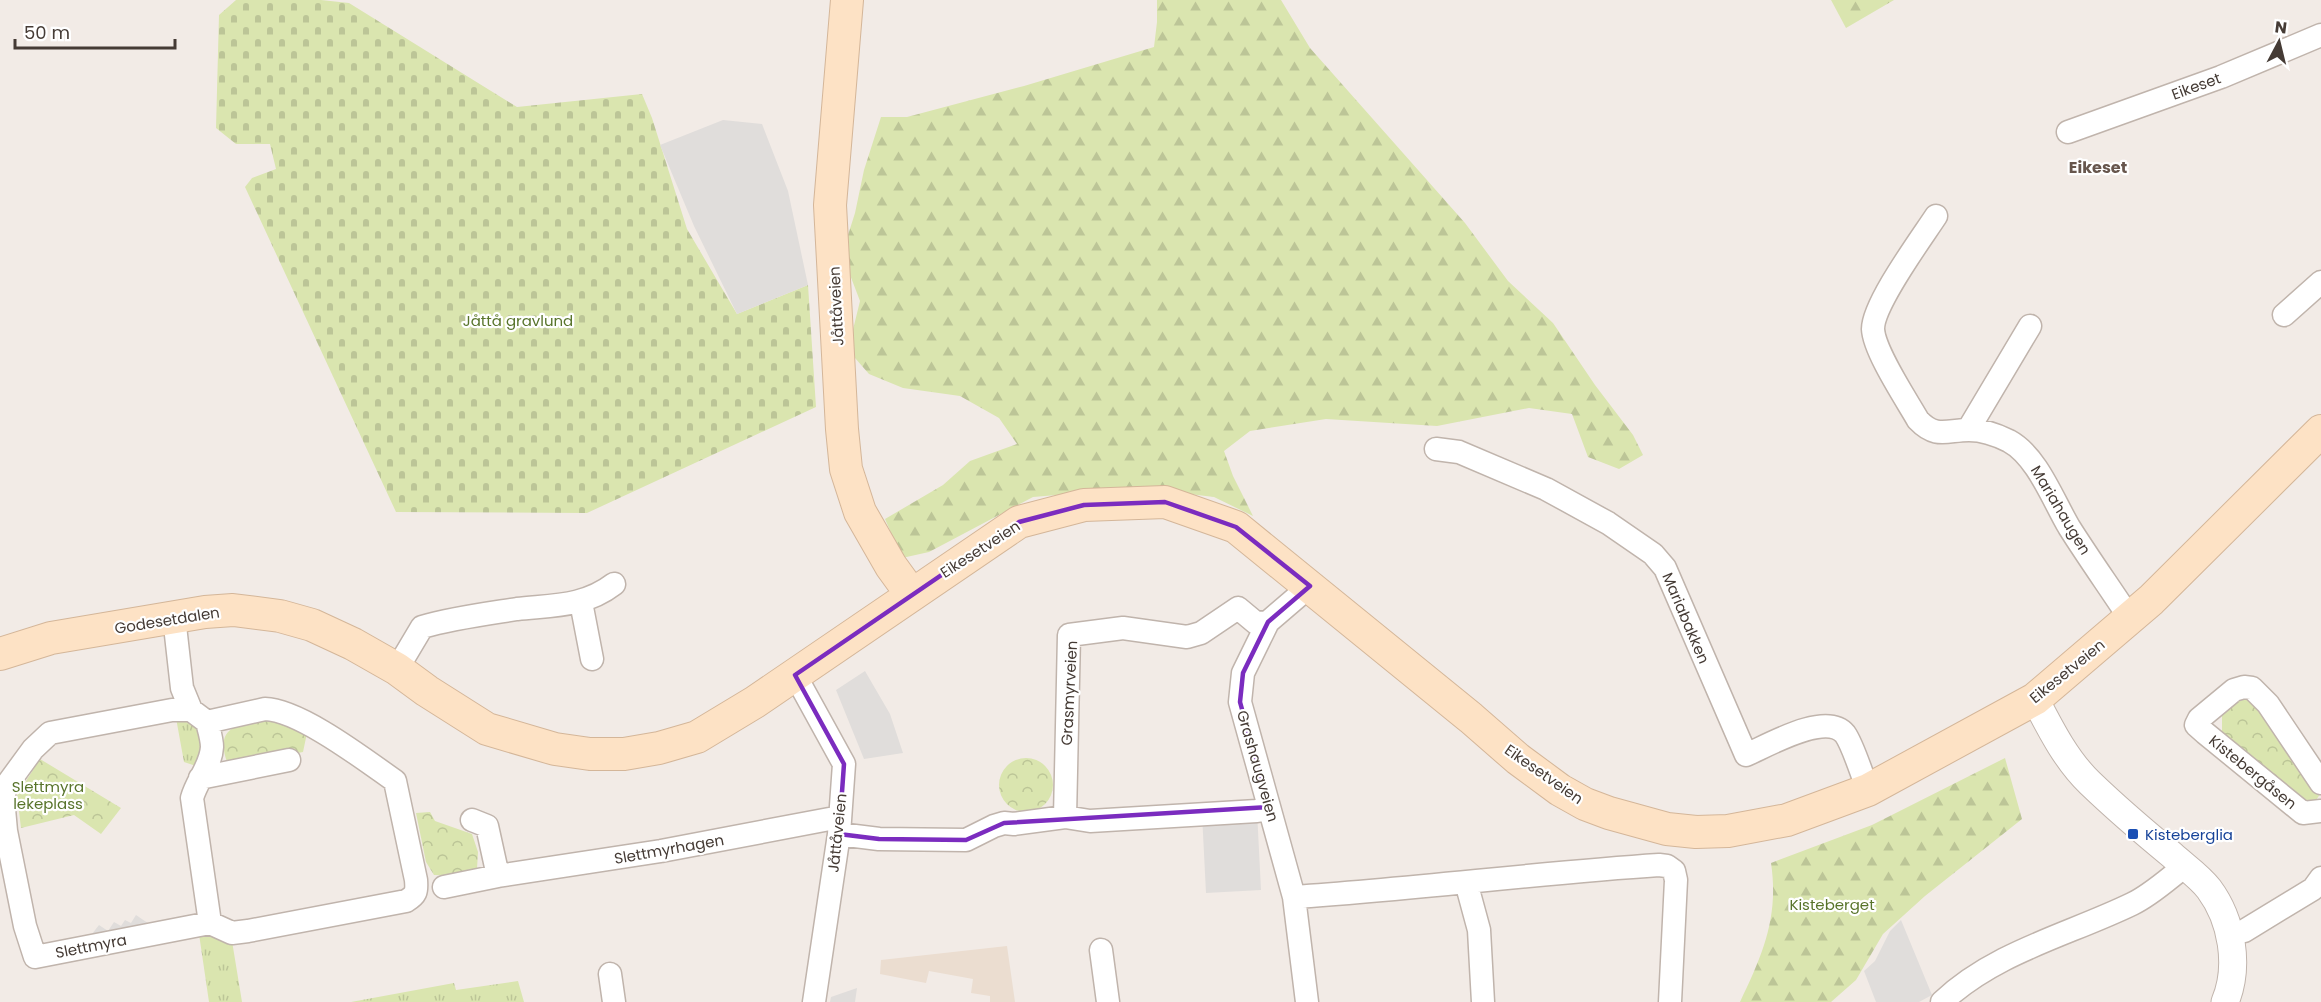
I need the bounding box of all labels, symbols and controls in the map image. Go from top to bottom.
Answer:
scale bar [15,12,176,50]
north arrow [2249,12,2309,72]
text: N [2273,15,2288,40]
text: 50 m [24,20,70,45]
street label: Eikeset [2168,67,2224,105]
district label: Eikeset [2069,156,2127,179]
street label: Jåttåveien [823,266,849,346]
park label: Jåttå gravlund [463,310,573,331]
street label: Mariahaugen [2026,461,2096,559]
street label: Eikesetveien [936,515,1024,583]
street label: Mariabakken [1657,569,1715,667]
street label: Godesetdalen [113,601,221,639]
street label: Eikesetveien [2025,634,2109,708]
street label: Grasmyrveien [1056,640,1082,746]
street label: Grashaugveien [1232,708,1284,824]
street label: Kistebergåsen [2205,730,2301,814]
street label: Eikesetveien [1501,739,1587,809]
park label: Slettmyra lekeplass [12,776,84,814]
street label: Jåttåveien [822,792,852,874]
place label: Kisteberglia [2145,824,2233,845]
marker: Kisteberglia [2126,827,2140,841]
street label: Slettmyrhagen [613,829,725,869]
park label: Kisteberget [1789,894,1875,915]
street label: Slettmyra [53,929,129,963]

